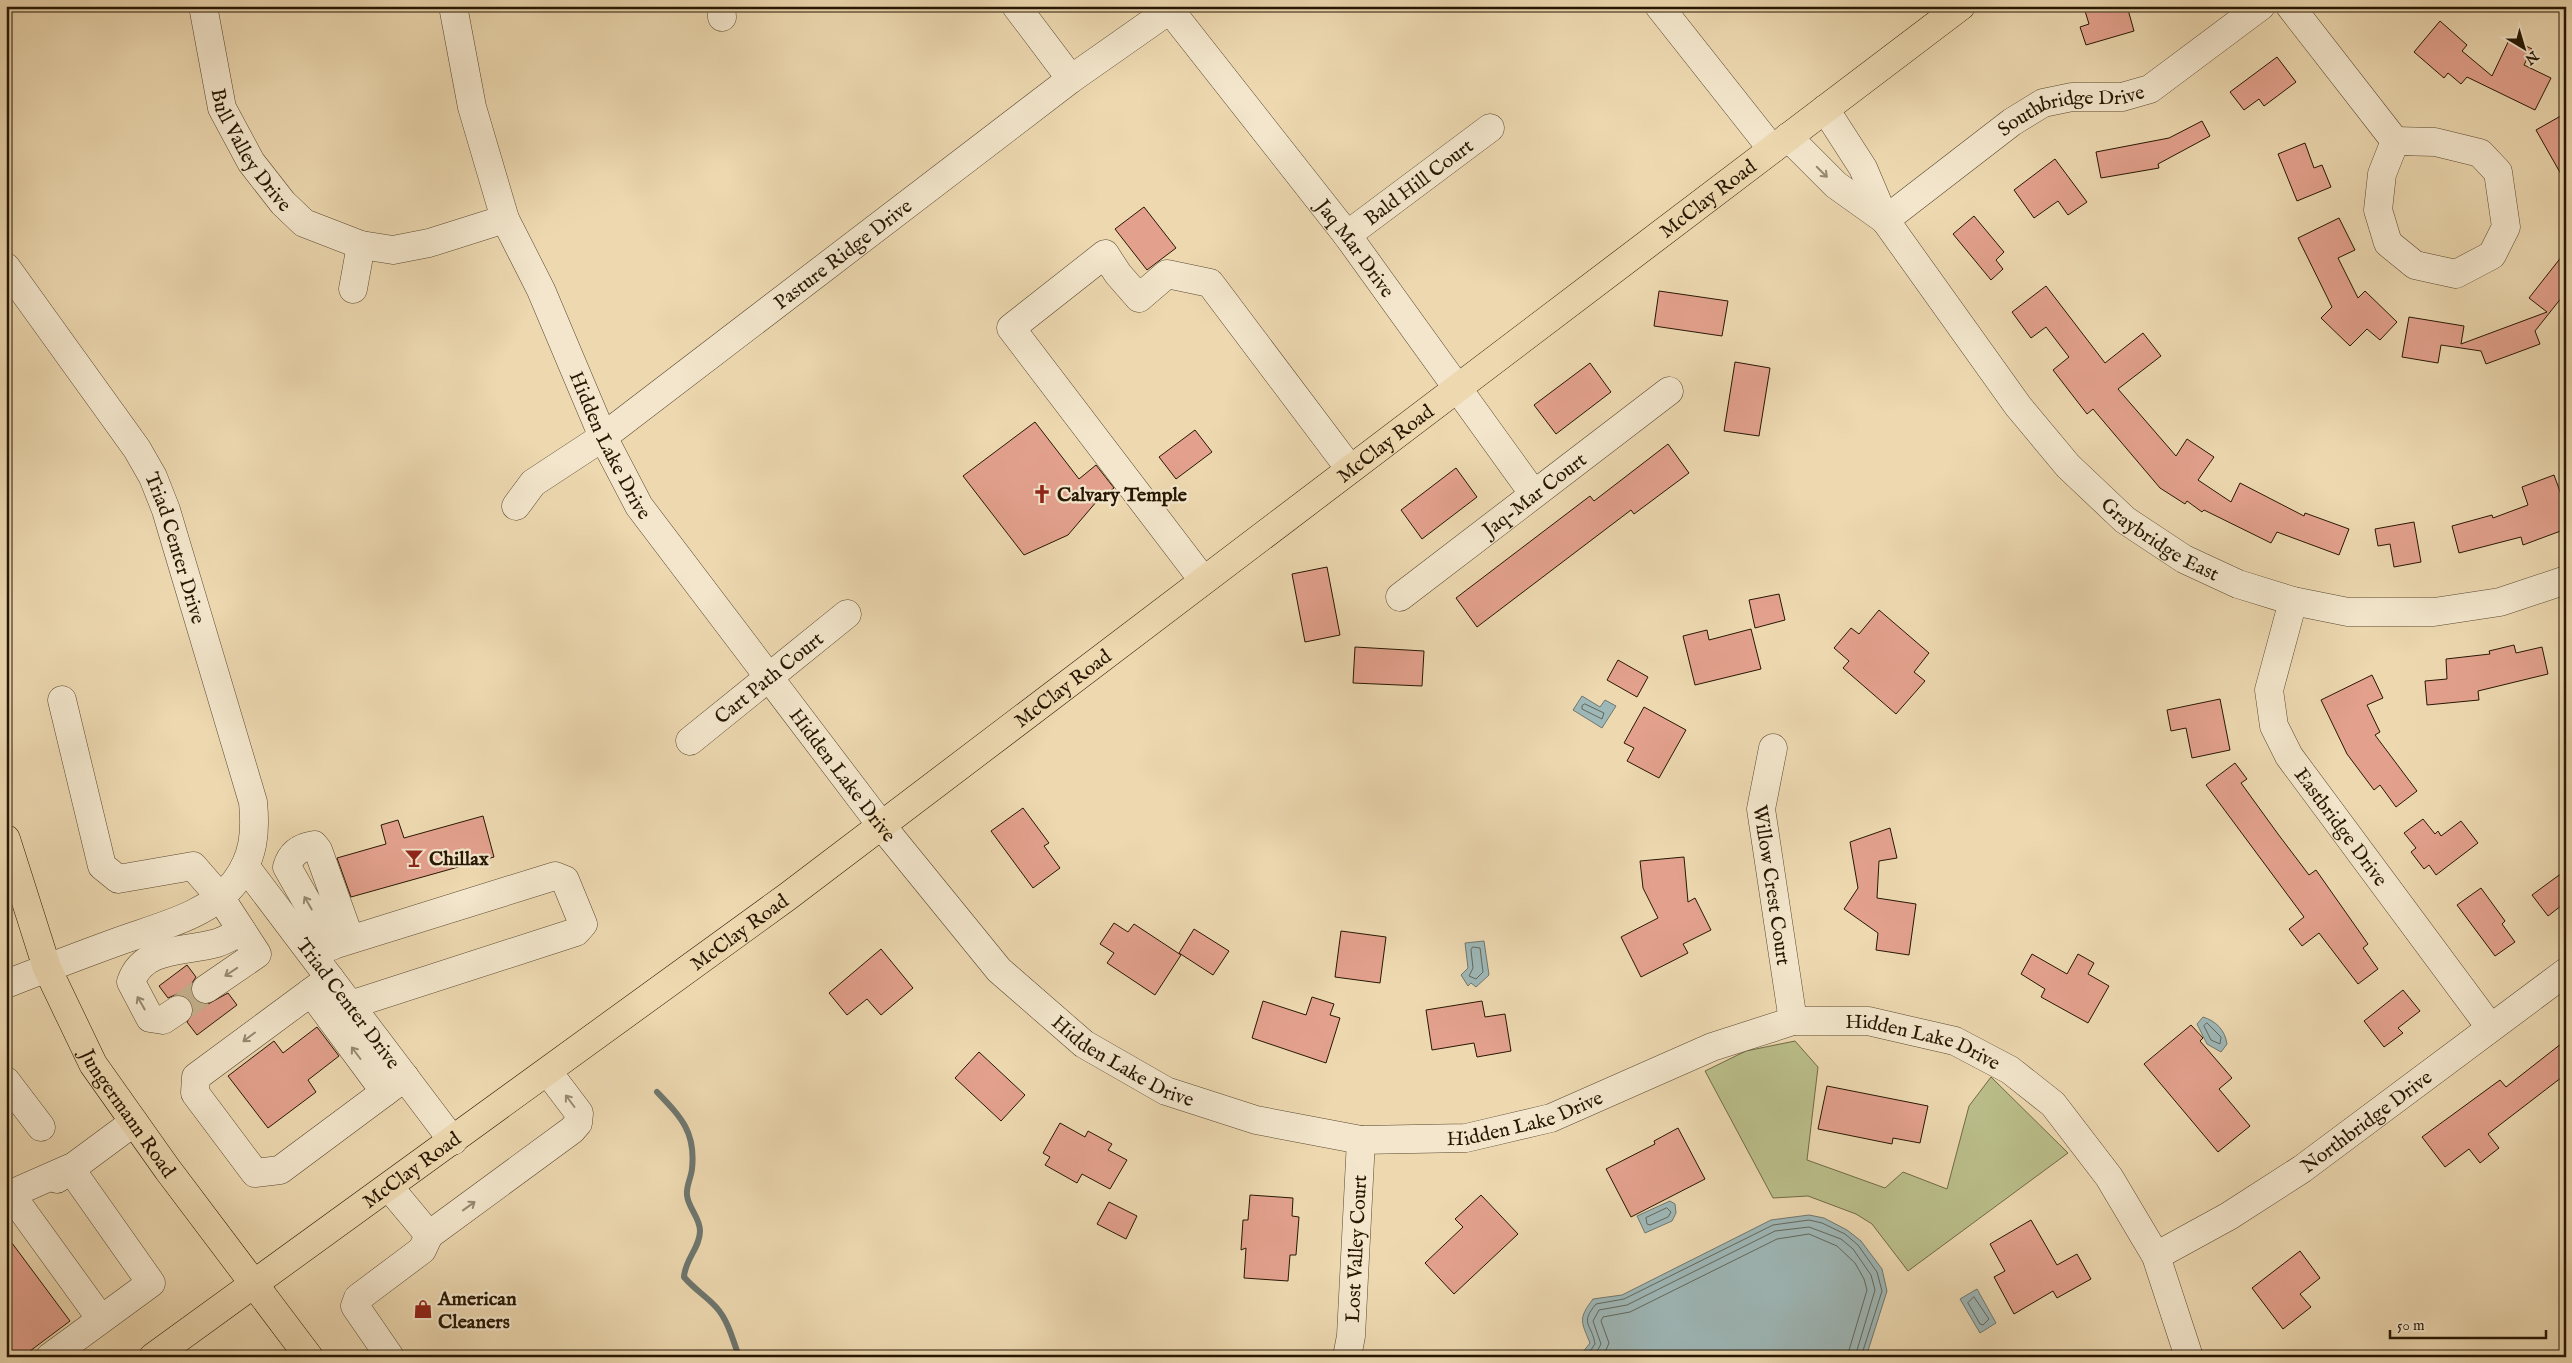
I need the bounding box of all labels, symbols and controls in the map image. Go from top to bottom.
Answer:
north arrow [2500,22,2550,72]
text: N [2521,46,2542,68]
street label: Southbridge Drive [1993,80,2148,142]
street label: Bull Valley Drive [205,86,296,218]
street label: Bald Hill Court [1360,134,1479,232]
street label: McClay Road [1655,155,1762,244]
one-way arrow [1816,165,1828,178]
street label: Jaq Mar Drive [1308,193,1399,303]
street label: Pasture Ridge Drive [769,194,918,316]
street label: Hidden Lake Drive [563,368,656,525]
street label: McClay Road [1333,399,1439,489]
street label: Jaq-Mar Court [1477,448,1592,544]
street label: Triad Center Drive [138,469,210,627]
church icon: Calvary Temple [1031,483,1053,505]
place label: Calvary Temple [1057,483,1188,508]
street label: Graybridge East [2095,493,2223,588]
street label: Cart Path Court [710,627,829,730]
street label: McClay Road [1010,644,1117,734]
street label: Hidden Lake Drive [783,704,901,848]
street label: Eastbridge Drive [2288,763,2392,892]
street label: Willow Crest Court [1747,803,1795,967]
bar icon: Chillax [403,847,425,869]
place label: Chillax [429,847,489,872]
street label: McClay Road [686,889,794,977]
one-way arrow [302,897,312,911]
street label: Triad Center Drive [290,934,405,1075]
one-way arrow [225,967,239,977]
one-way arrow [136,997,146,1011]
street label: Hidden Lake Drive [1845,1010,2004,1077]
street label: Hidden Lake Drive [1046,1011,1197,1113]
one-way arrow [242,1032,256,1042]
street label: Jungermann Road [73,1044,181,1183]
one-way arrow [351,1047,362,1060]
street label: Northbridge Drive [2296,1065,2437,1179]
street label: Hidden Lake Drive [1446,1086,1607,1152]
one-way arrow [564,1095,575,1108]
street label: McClay Road [358,1127,466,1215]
street label: Lost Valley Court [1341,1174,1373,1323]
one-way arrow [462,1201,476,1211]
place label: American Cleaners [437,1287,517,1335]
shop icon: American Cleaners [412,1298,434,1320]
scale bar [2390,1308,2546,1340]
text: 50 m [2397,1316,2425,1335]

